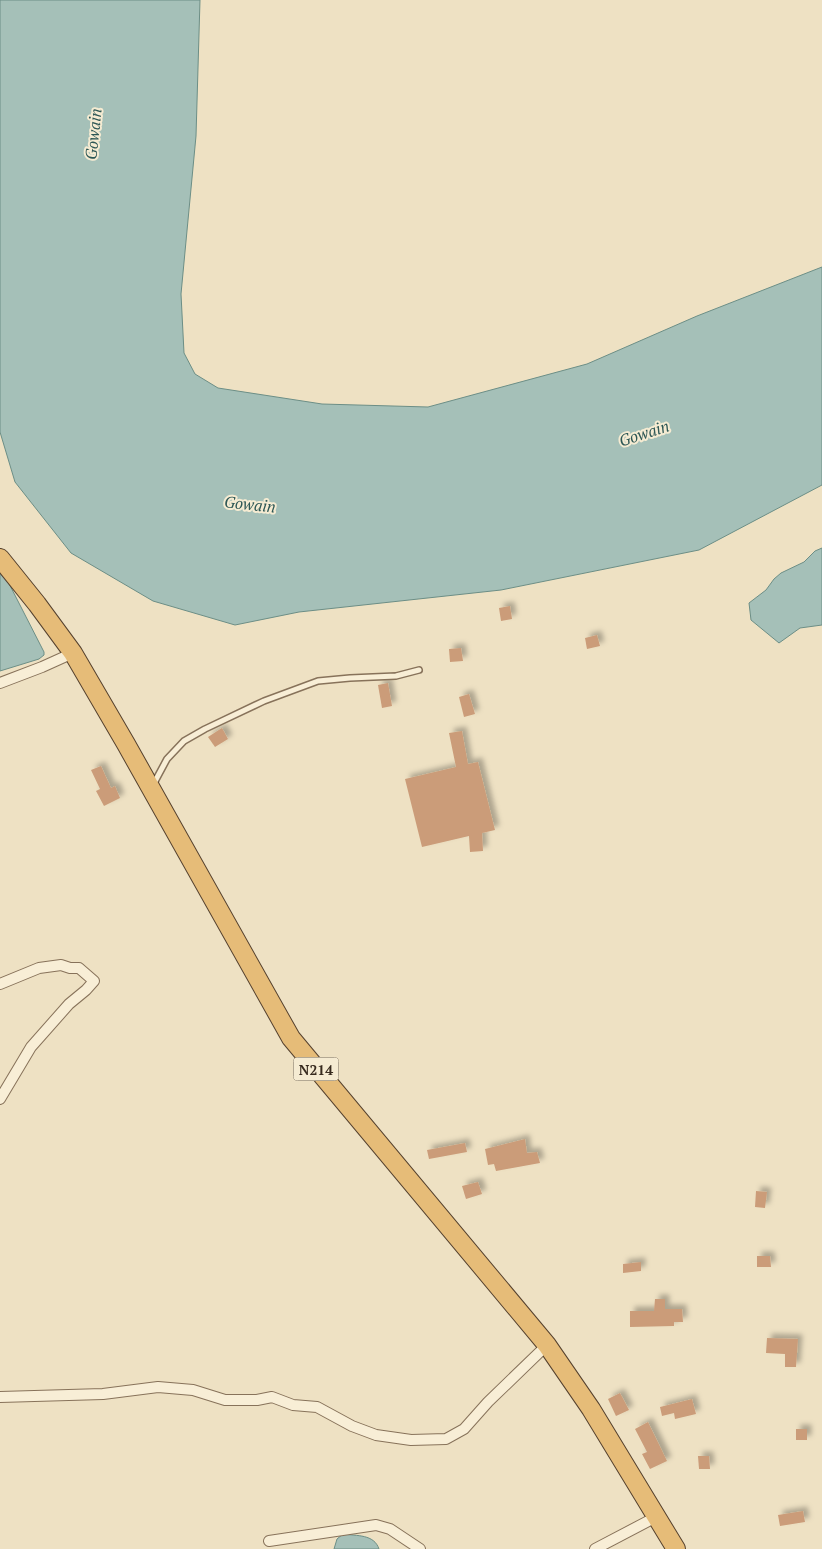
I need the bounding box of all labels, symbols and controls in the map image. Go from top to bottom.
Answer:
water label: Gowain [79,107,107,161]
water label: Gowain [616,415,672,451]
water label: Gowain [223,490,277,518]
road number: N214 [294,1058,338,1080]

